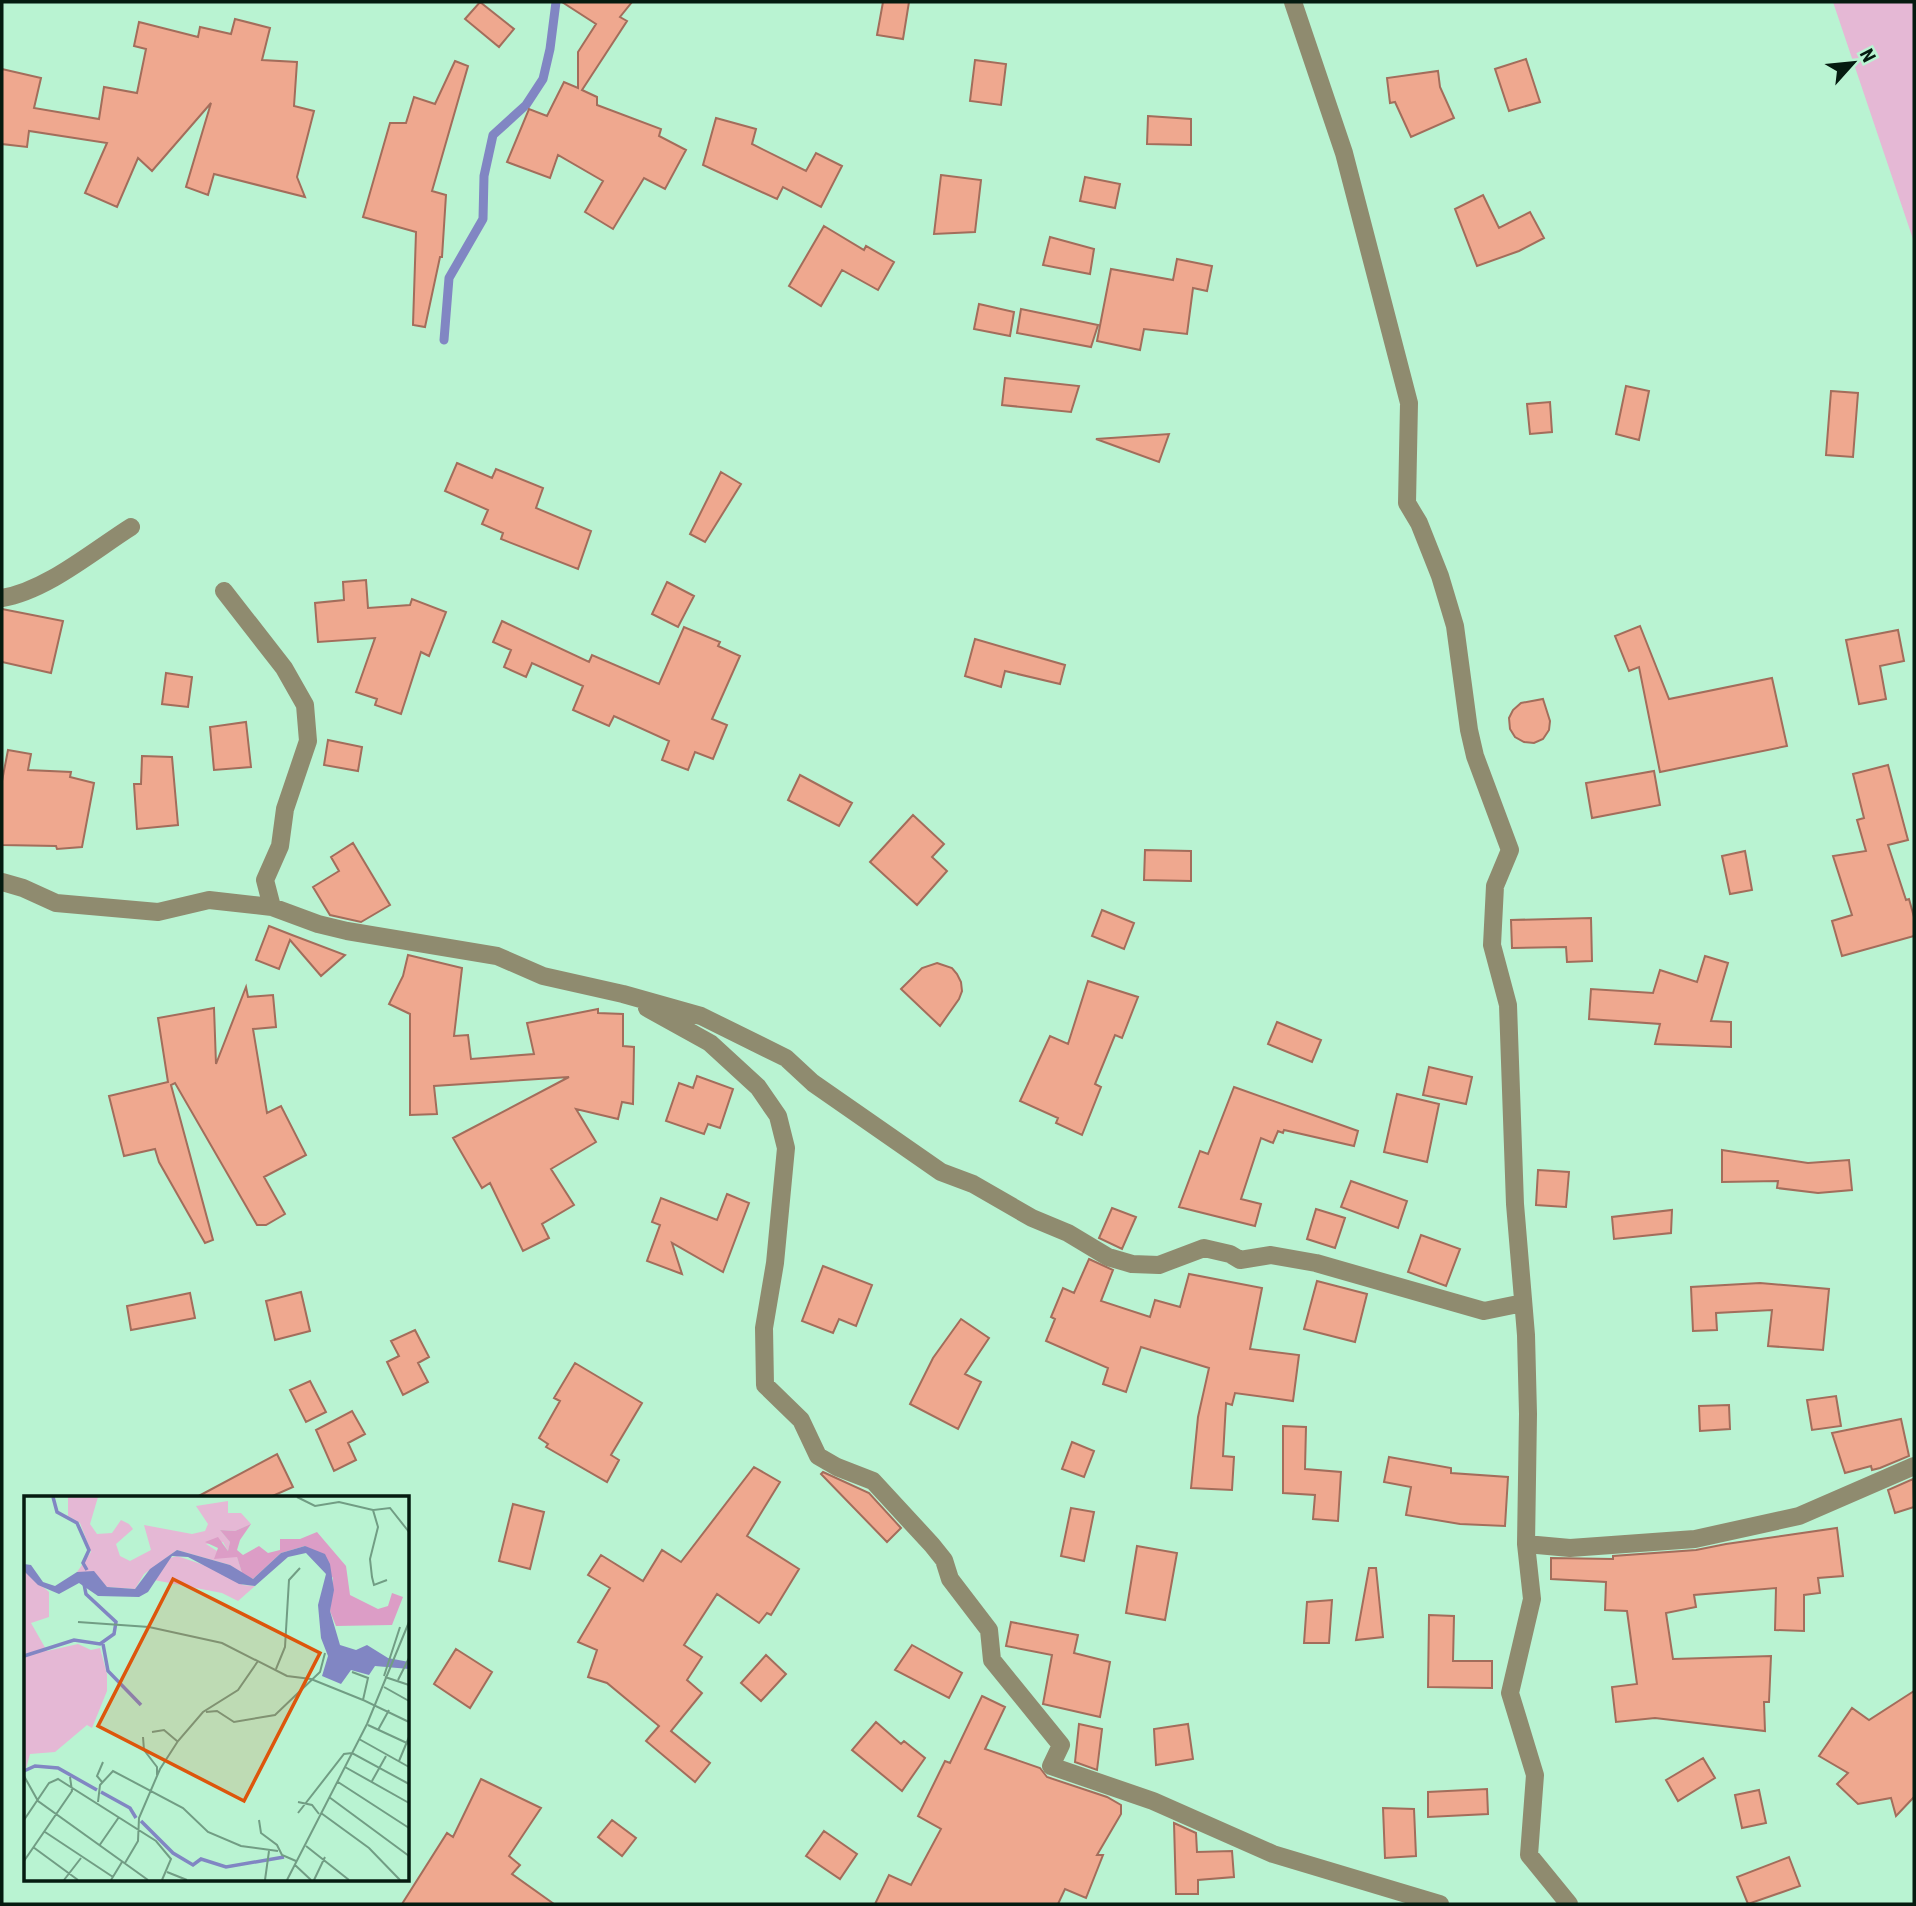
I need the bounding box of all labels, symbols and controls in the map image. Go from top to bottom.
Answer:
north arrow [1818,28,1888,98]
text: N [1855,45,1881,66]
inset map [24,1496,410,1882]

